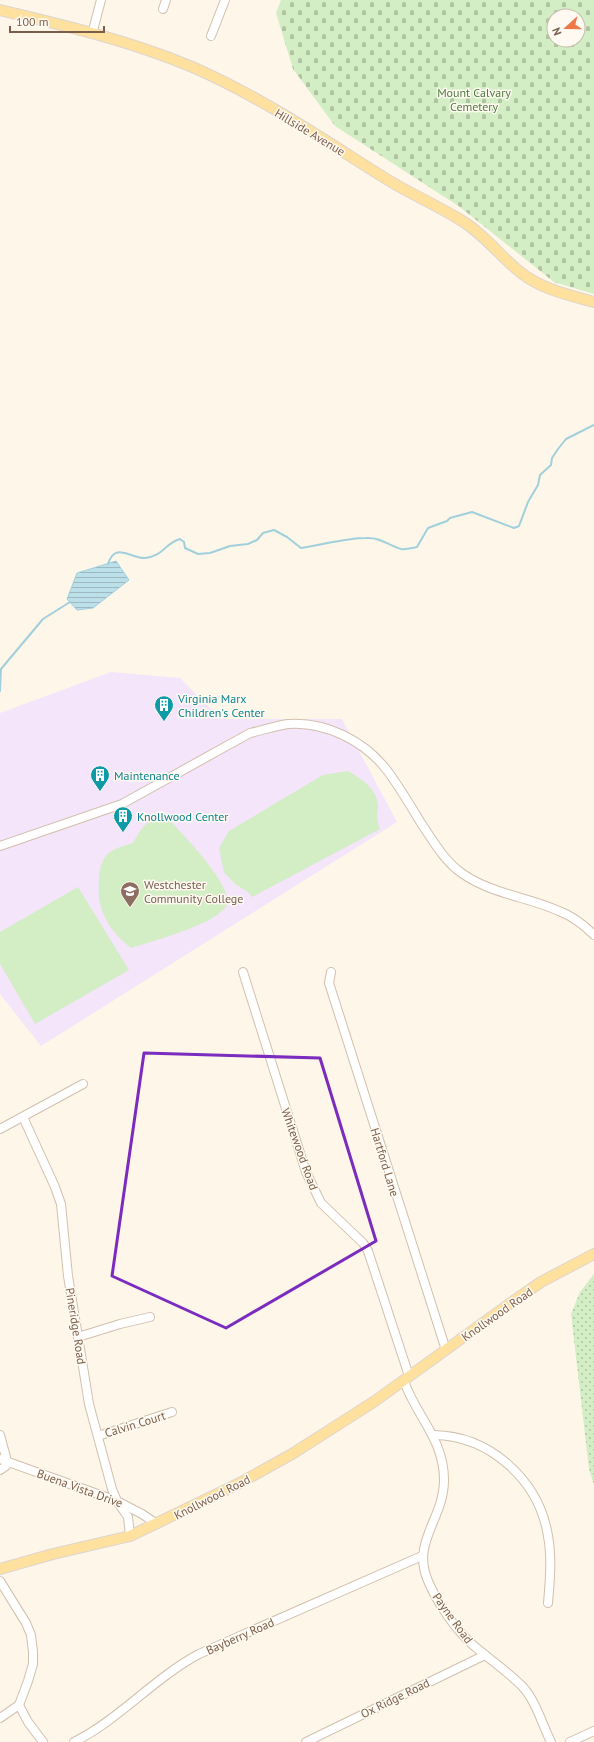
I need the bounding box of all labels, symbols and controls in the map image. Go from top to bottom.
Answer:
scale bar [10,8,104,34]
north arrow [546,8,586,48]
text: 100 m [16,14,49,29]
text: N [549,26,564,37]
park label: Mount Calvary Cemetery [437,85,511,114]
street label: Hillside Avenue [272,105,348,159]
place label: Virginia Marx Children's Center [177,691,265,720]
building icon: Virginia Marx Children's Center [153,694,175,722]
building icon: Maintenance [89,764,111,792]
place label: Maintenance [114,768,180,783]
building icon: Knollwood Center [112,805,134,833]
place label: Knollwood Center [137,809,228,824]
place label: Westchester Community College [144,877,243,906]
school or university icon: Westchester Community College [119,880,141,908]
street label: Whitewood Road [278,1106,322,1192]
street label: Hartford Lane [367,1126,403,1198]
street label: Knollwood Road [458,1284,536,1344]
street label: Pineridge Road [63,1287,89,1365]
street label: Calvin Court [103,1408,167,1440]
street label: Buena Vista Drive [35,1466,125,1510]
street label: Knollwood Road [171,1471,253,1523]
street label: Payne Road [430,1590,476,1646]
street label: Bayberry Road [204,1614,276,1658]
street label: Ox Ridge Road [358,1675,432,1721]

